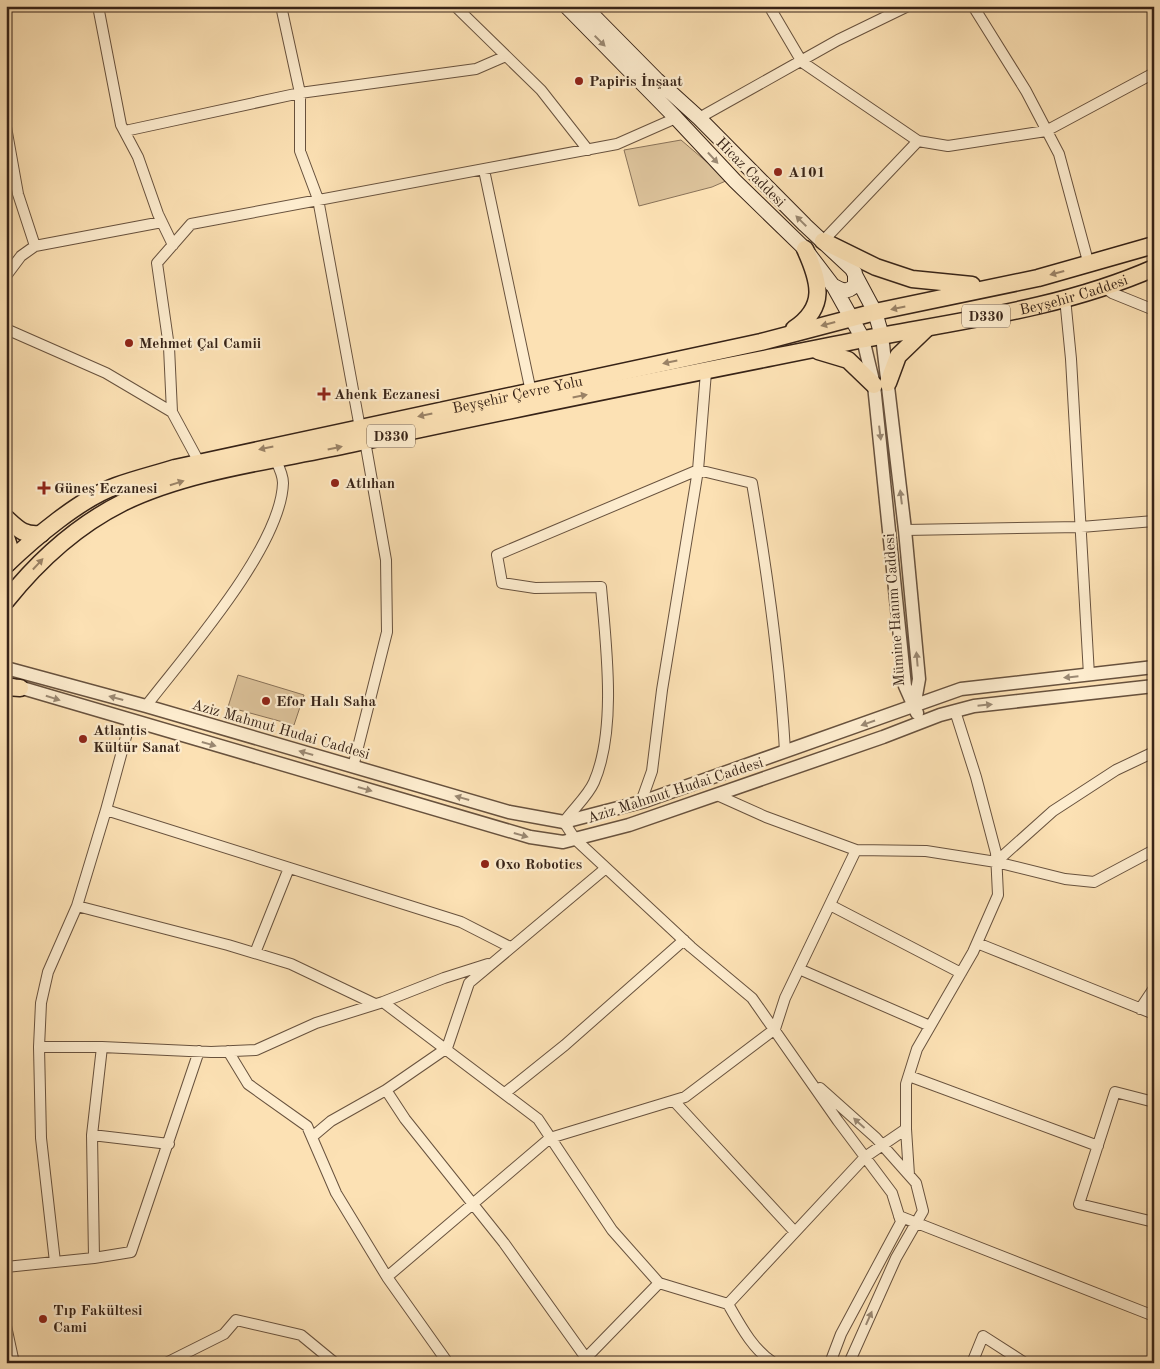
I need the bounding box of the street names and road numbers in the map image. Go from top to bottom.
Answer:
street label: Hicaz Caddesi [712,136,787,211]
street label: Beyşehir Caddesi [1018,273,1130,319]
road number: D330 [962,304,1010,328]
street label: Beyşehir Çevre Yolu [451,375,584,417]
road number: D330 [367,424,415,448]
street label: Mümine Hanım Caddesi [883,533,908,687]
street label: Aziz Mahmut Hudai Caddesi [190,698,371,763]
street label: Aziz Mahmut Hudai Caddesi [585,756,765,827]

